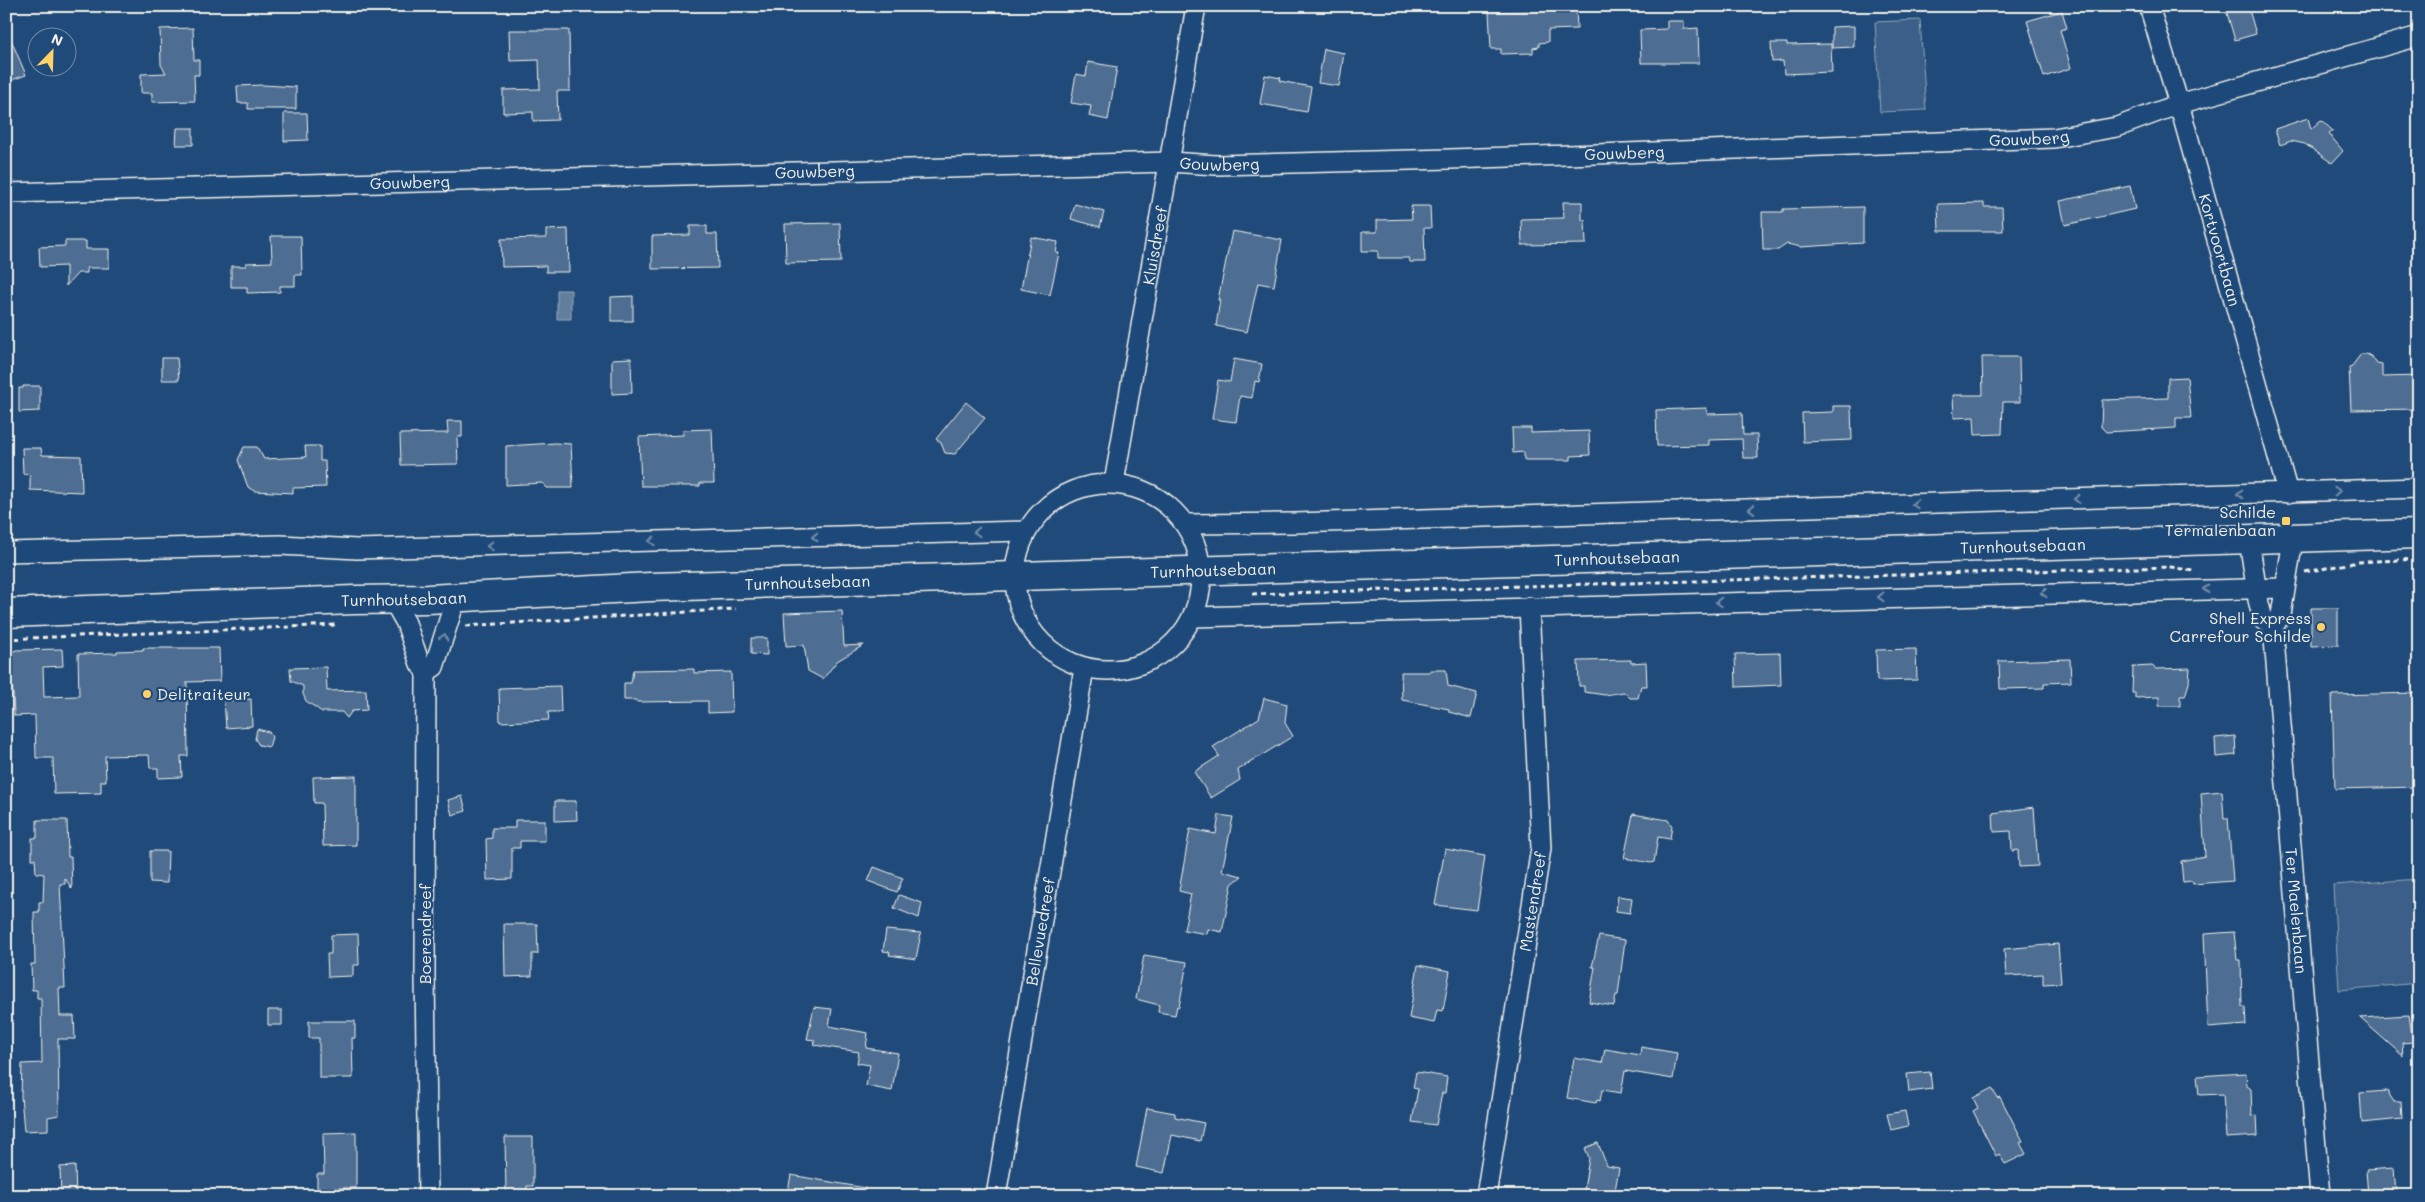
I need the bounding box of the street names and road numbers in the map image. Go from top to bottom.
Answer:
street label: Gouwberg [1989,125,2071,150]
street label: Gouwberg [1584,141,1665,164]
street label: Gouwberg [1179,152,1260,175]
street label: Gouwberg [774,159,855,183]
street label: Gouwberg [370,170,450,193]
street label: Kortvoortbaan [2195,191,2246,308]
street label: Kluisdreef [1137,204,1172,286]
street label: Turnhoutsebaan [1960,533,2086,558]
street label: Turnhoutsebaan [1554,545,1680,570]
street label: Turnhoutsebaan [1150,557,1276,582]
street label: Turnhoutsebaan [744,569,870,594]
street label: Turnhoutsebaan [341,586,467,610]
street label: Ter Maelenbaan [2281,847,2313,975]
street label: Mastendreef [1514,849,1550,953]
street label: Bellevuedreef [1020,875,1059,987]
street label: Boerendreef [414,883,435,984]

